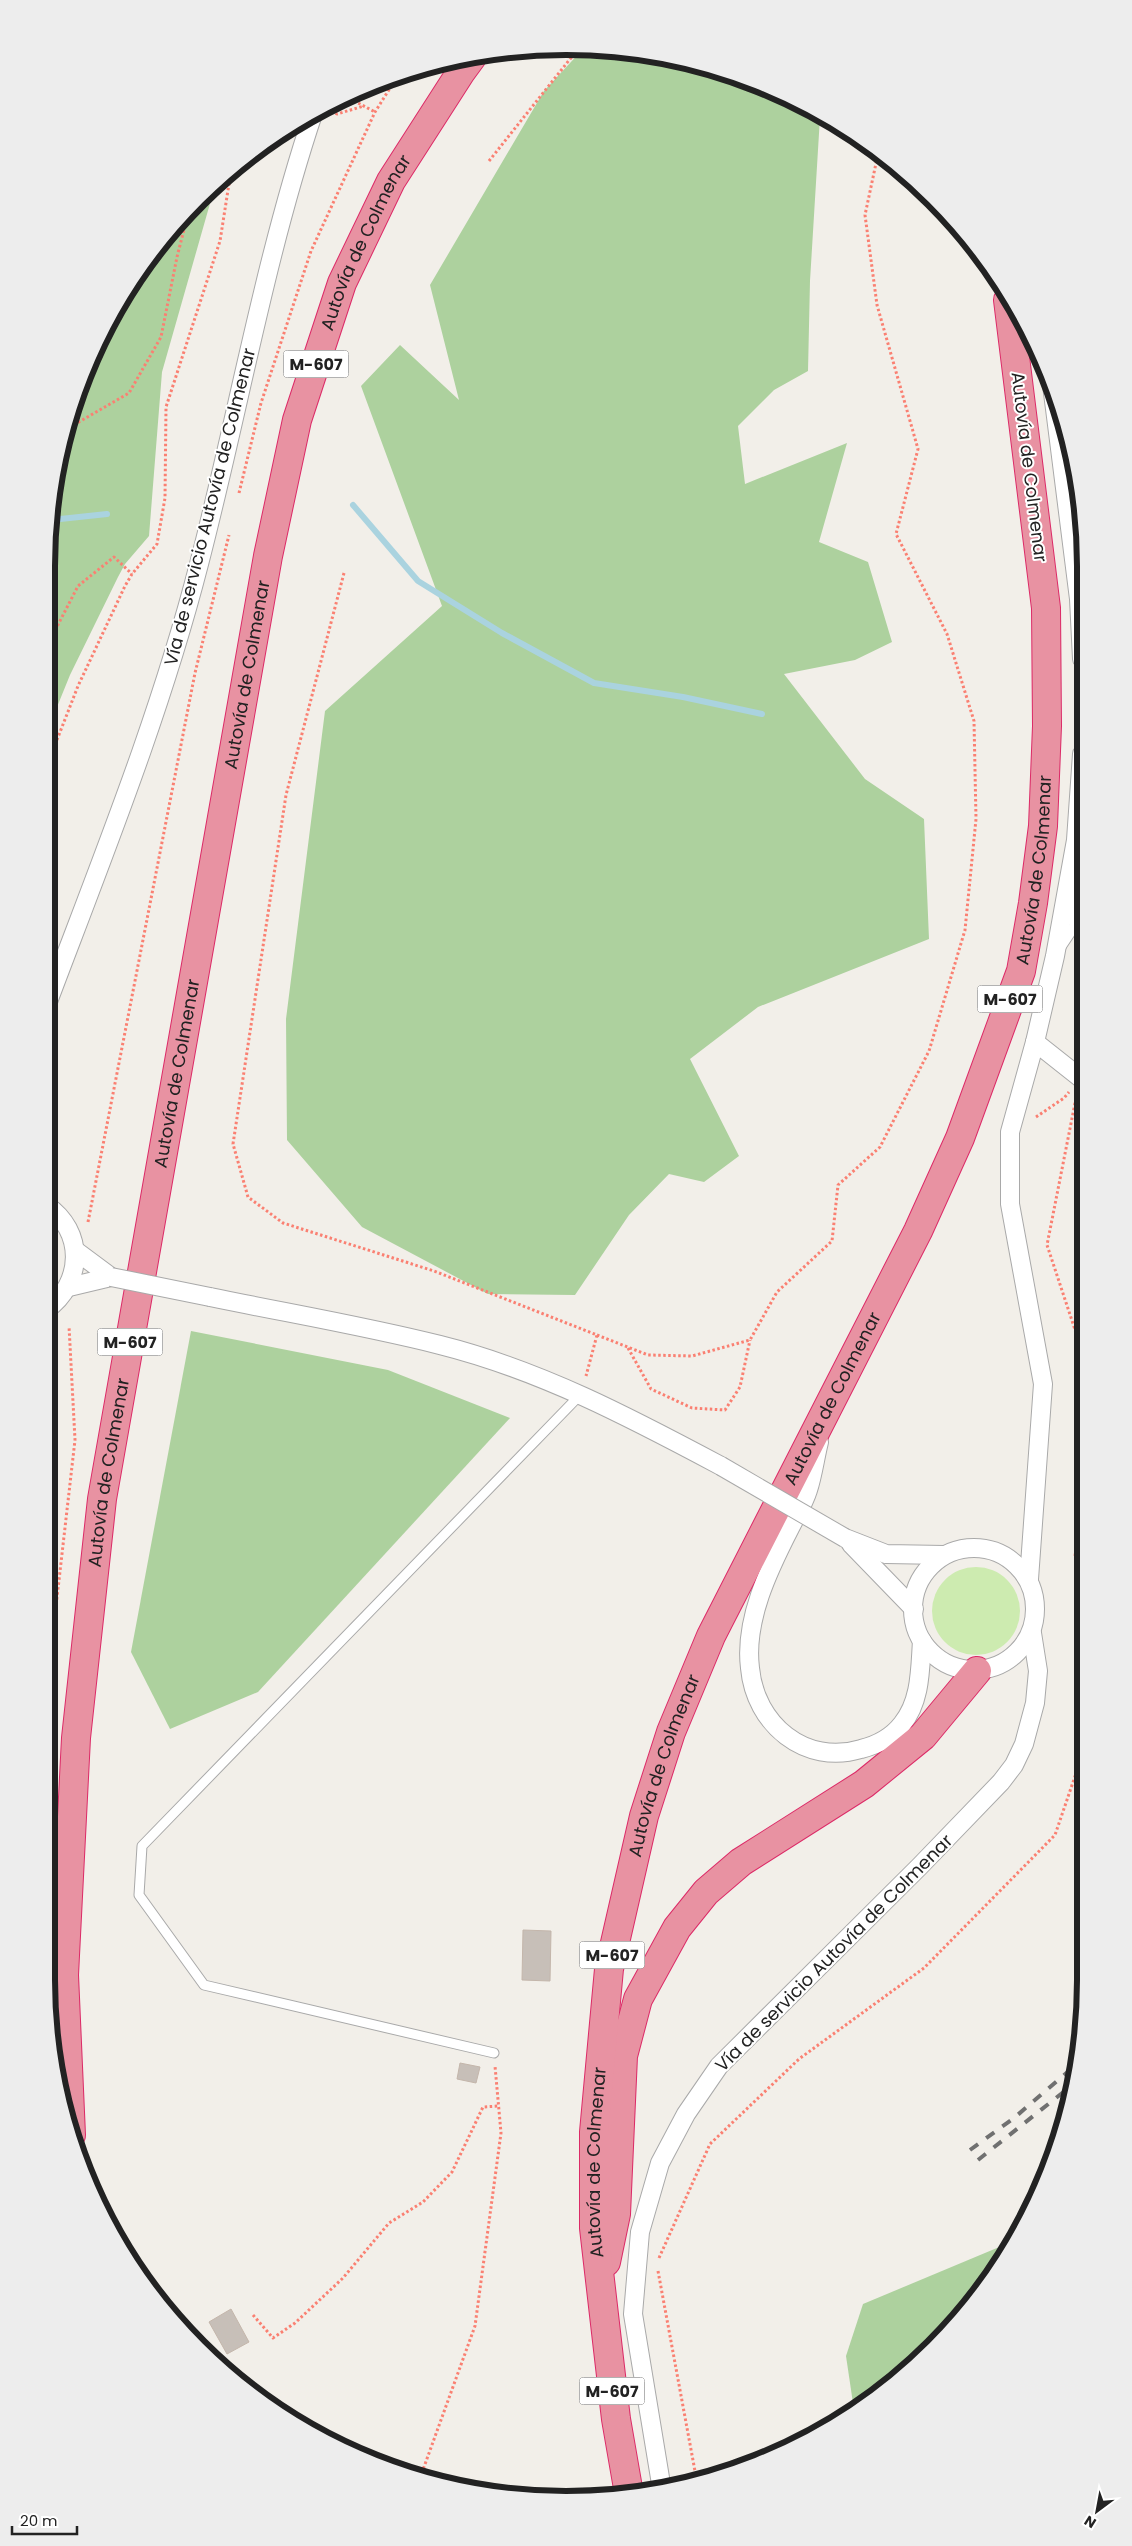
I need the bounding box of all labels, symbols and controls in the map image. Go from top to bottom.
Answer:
street label: Autovía de Colmenar [314,149,417,334]
street label: Vía de servicio Autovía de Colmenar [158,345,261,668]
road number: M-607 [284,350,348,378]
street label: Autovía de Colmenar [1005,370,1054,564]
street label: Autovía de Colmenar [218,578,276,771]
street label: Autovía de Colmenar [1009,774,1057,967]
street label: Autovía de Colmenar [148,977,205,1170]
road number: M-607 [978,986,1042,1012]
street label: Autovía de Colmenar [777,1307,887,1489]
road number: M-607 [98,1328,162,1355]
street label: Autovía de Colmenar [82,1375,135,1568]
street label: Autovía de Colmenar [622,1670,706,1859]
street label: Vía de servicio Autovía de Colmenar [709,1828,958,2077]
road number: M-607 [580,1942,644,1968]
street label: Autovía de Colmenar [581,2065,612,2259]
road number: M-607 [580,2378,644,2404]
north arrow [1072,2486,1122,2536]
scale bar [12,2504,78,2536]
text: 20 m [20,2510,58,2531]
text: N [1080,2511,1100,2533]

